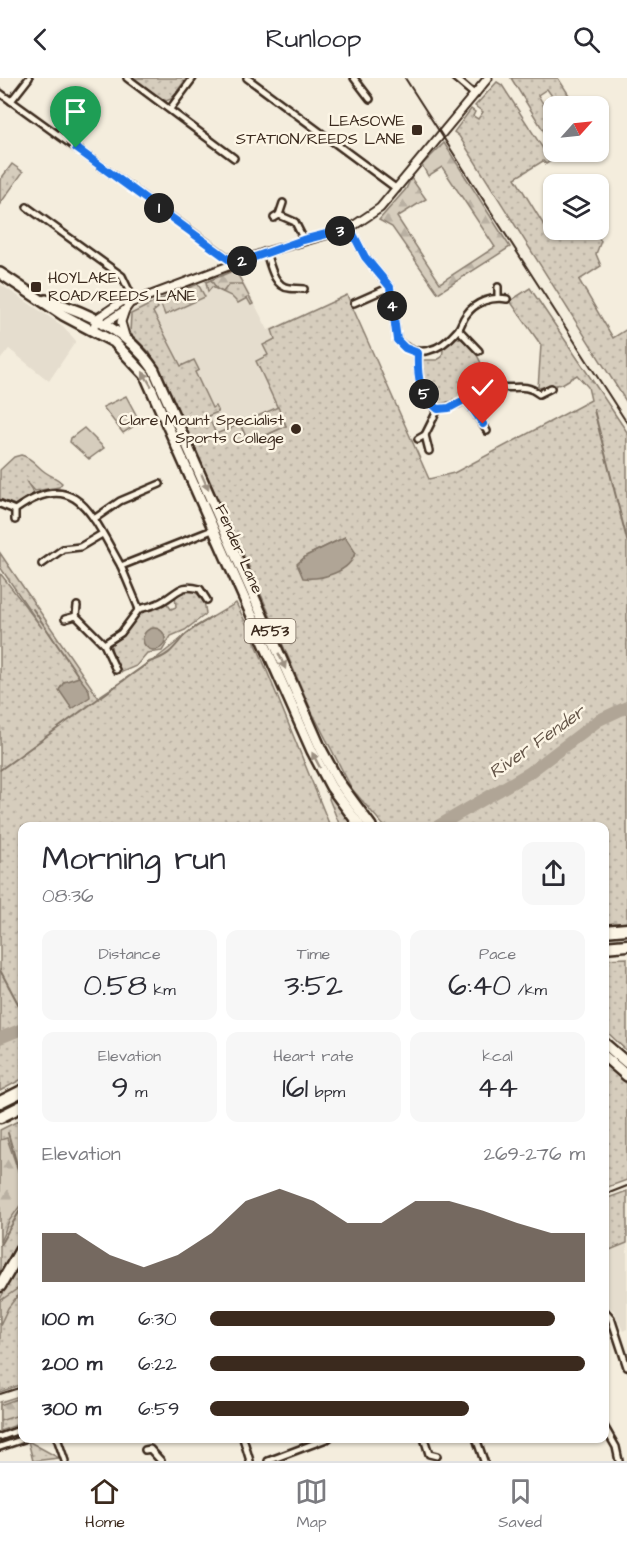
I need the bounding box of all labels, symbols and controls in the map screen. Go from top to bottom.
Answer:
text: Runloop [265,20,362,58]
icon: back [24,23,57,56]
icon: search [570,23,603,56]
pin [50,86,101,148]
icon: arrive [59,95,92,128]
north arrow [543,96,609,162]
map controls [543,96,609,240]
place label: LEASOWE STATION/REEDS LANE [236,110,406,150]
marker: LEASOWE STATION/REEDS LANE [410,123,424,137]
button: layers [543,174,609,240]
pin: 1 [144,193,174,223]
text: 1 [158,197,160,219]
pin: 3 [325,216,355,246]
text: 3 [336,220,344,242]
pin: 2 [227,246,257,276]
text: 2 [237,250,247,272]
place label: HOYLAKE ROAD/REEDS LANE [48,267,197,307]
marker: HOYLAKE ROAD/REEDS LANE [29,280,43,294]
pin: 4 [377,291,407,321]
text: 4 [387,295,397,317]
pin [457,362,508,424]
one-way arrow [142,371,153,387]
icon: check [466,371,499,404]
pin: 5 [409,379,439,409]
text: 5 [418,383,430,405]
place label: Clare Mount Specialist Sports College [119,409,285,450]
marker: Clare Mount Specialist Sports College [289,422,303,436]
one-way arrow [200,473,210,491]
street label: Fender Lane [209,501,269,598]
road number: A553 [244,619,296,643]
one-way arrow [278,652,287,669]
water label: River Fender [484,698,592,784]
one-way arrow [312,751,322,769]
text: Morning run [42,836,226,882]
button: share [522,842,585,905]
text: 08:36 [42,882,94,910]
text: Distance [98,943,161,965]
text: Time [297,943,330,965]
text: Pace [479,943,516,965]
text: 0.58 [83,965,147,1007]
text: 3:52 [284,965,343,1007]
text: 6:40 [448,965,511,1007]
text: km [147,979,176,1001]
text: /km [511,979,547,1001]
text: Elevation [98,1045,161,1067]
text: Heart rate [273,1045,354,1067]
text: kcal [482,1045,513,1067]
text: 9 [112,1067,129,1109]
text: 161 [282,1067,308,1109]
text: 44 [477,1067,518,1109]
text: m [129,1081,147,1103]
text: bpm [308,1081,345,1103]
text: Elevation [42,1140,121,1168]
text: 269–276 m [484,1140,585,1168]
text: 100 m [42,1305,93,1333]
text: 6:30 [138,1305,177,1333]
text: 200 m [42,1350,102,1378]
text: 6:22 [138,1350,177,1378]
text: 300 m [42,1395,101,1423]
text: 6:59 [138,1395,179,1423]
tab: Home [85,1475,125,1533]
tab: Map [295,1475,328,1533]
tab: Saved [498,1475,542,1533]

